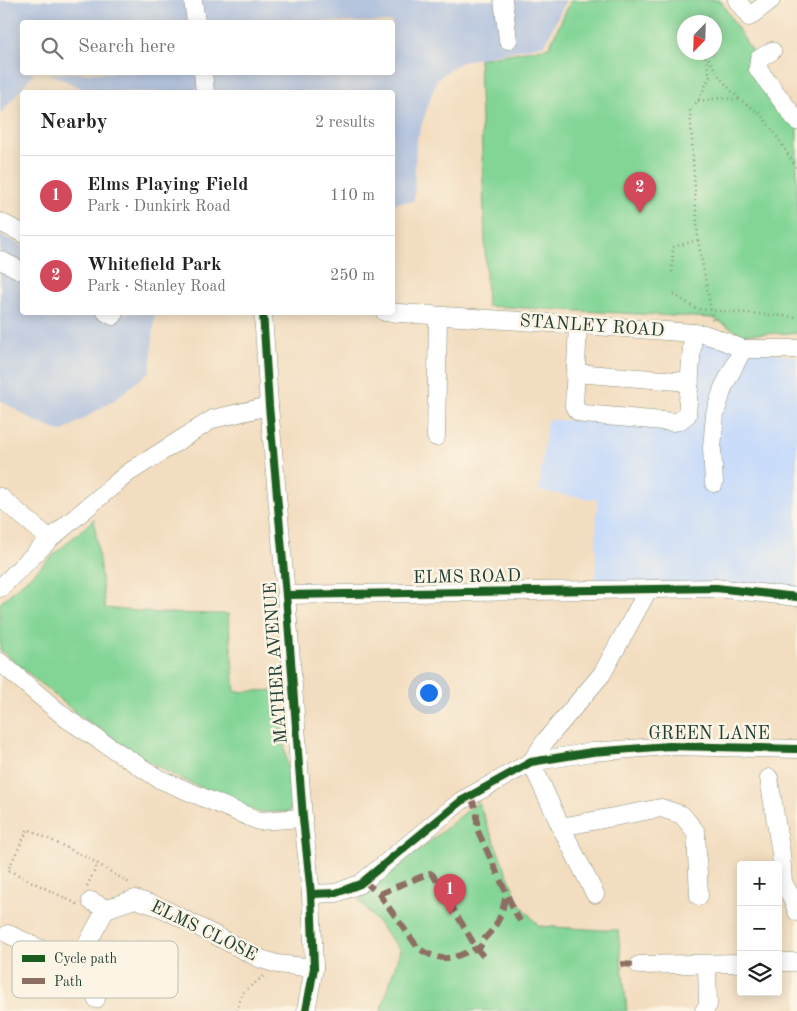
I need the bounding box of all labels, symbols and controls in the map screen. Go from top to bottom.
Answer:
north arrow [677,15,722,60]
search box [20,20,395,75]
icon: search [38,34,66,62]
text: Search here [78,38,175,57]
text: Nearby [40,112,108,133]
text: 2 results [315,115,375,131]
pin: 2 [624,172,656,213]
text: Elms Playing Field [87,176,248,195]
text: 1 [51,188,61,204]
text: 110 m [330,188,375,204]
text: Park · Dunkirk Road [87,199,231,215]
text: Whitefield Park [87,256,222,275]
text: 2 [51,268,61,284]
text: 250 m [330,268,375,284]
text: Park · Stanley Road [87,279,226,295]
street label: STANLEY ROAD [519,312,665,340]
street label: ELMS ROAD [413,567,521,587]
street label: MATHER AVENUE [261,582,291,744]
your location [416,680,442,706]
street label: GREEN LANE [648,725,770,743]
map controls [737,861,782,996]
button: + [737,861,782,906]
pin: 1 [434,874,466,915]
street label: ELMS CLOSE [148,897,260,965]
button: − [737,906,782,951]
legend [12,941,178,998]
button: layers [737,951,782,996]
text: Cycle path [54,952,117,966]
text: Path [54,975,83,989]

